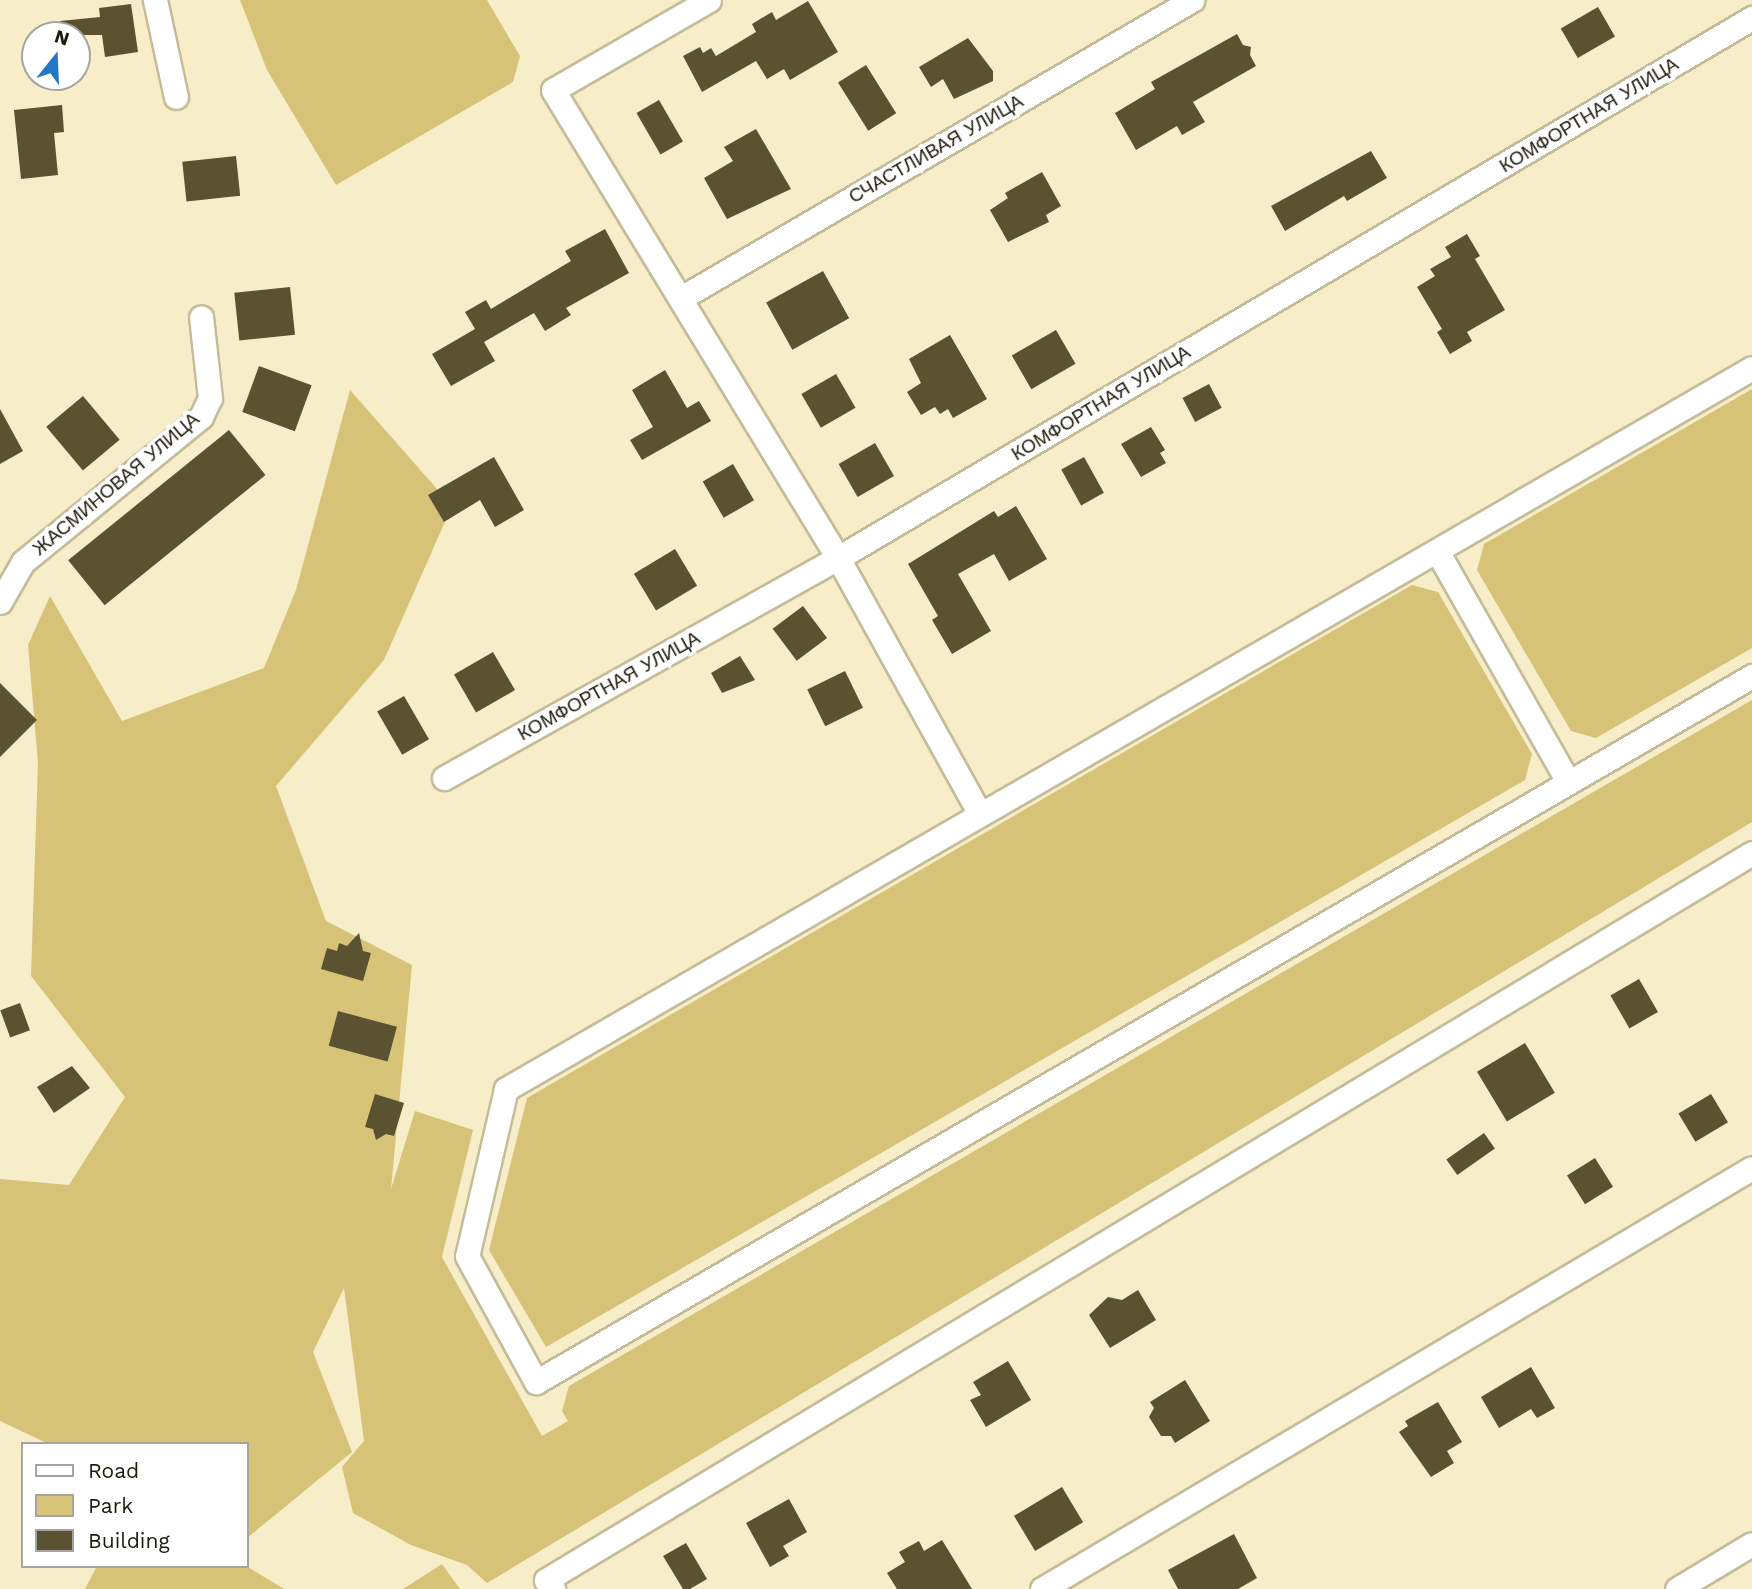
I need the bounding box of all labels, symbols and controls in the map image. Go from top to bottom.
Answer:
north arrow [21,21,91,91]
text: N [52,24,72,51]
street label: КОМФОРТНАЯ УЛИЦА [1495,52,1683,178]
street label: СЧАСТЛИВАЯ УЛИЦА [845,90,1027,208]
street label: КОМФОРТНАЯ УЛИЦА [1007,340,1195,466]
street label: ЖАСМИНОВАЯ УЛИЦА [28,408,204,560]
street label: КОМФОРТНАЯ УЛИЦА [514,626,704,746]
legend [21,1442,248,1568]
text: Road [88,1458,139,1483]
text: Park [88,1493,133,1518]
text: Building [88,1528,170,1553]

